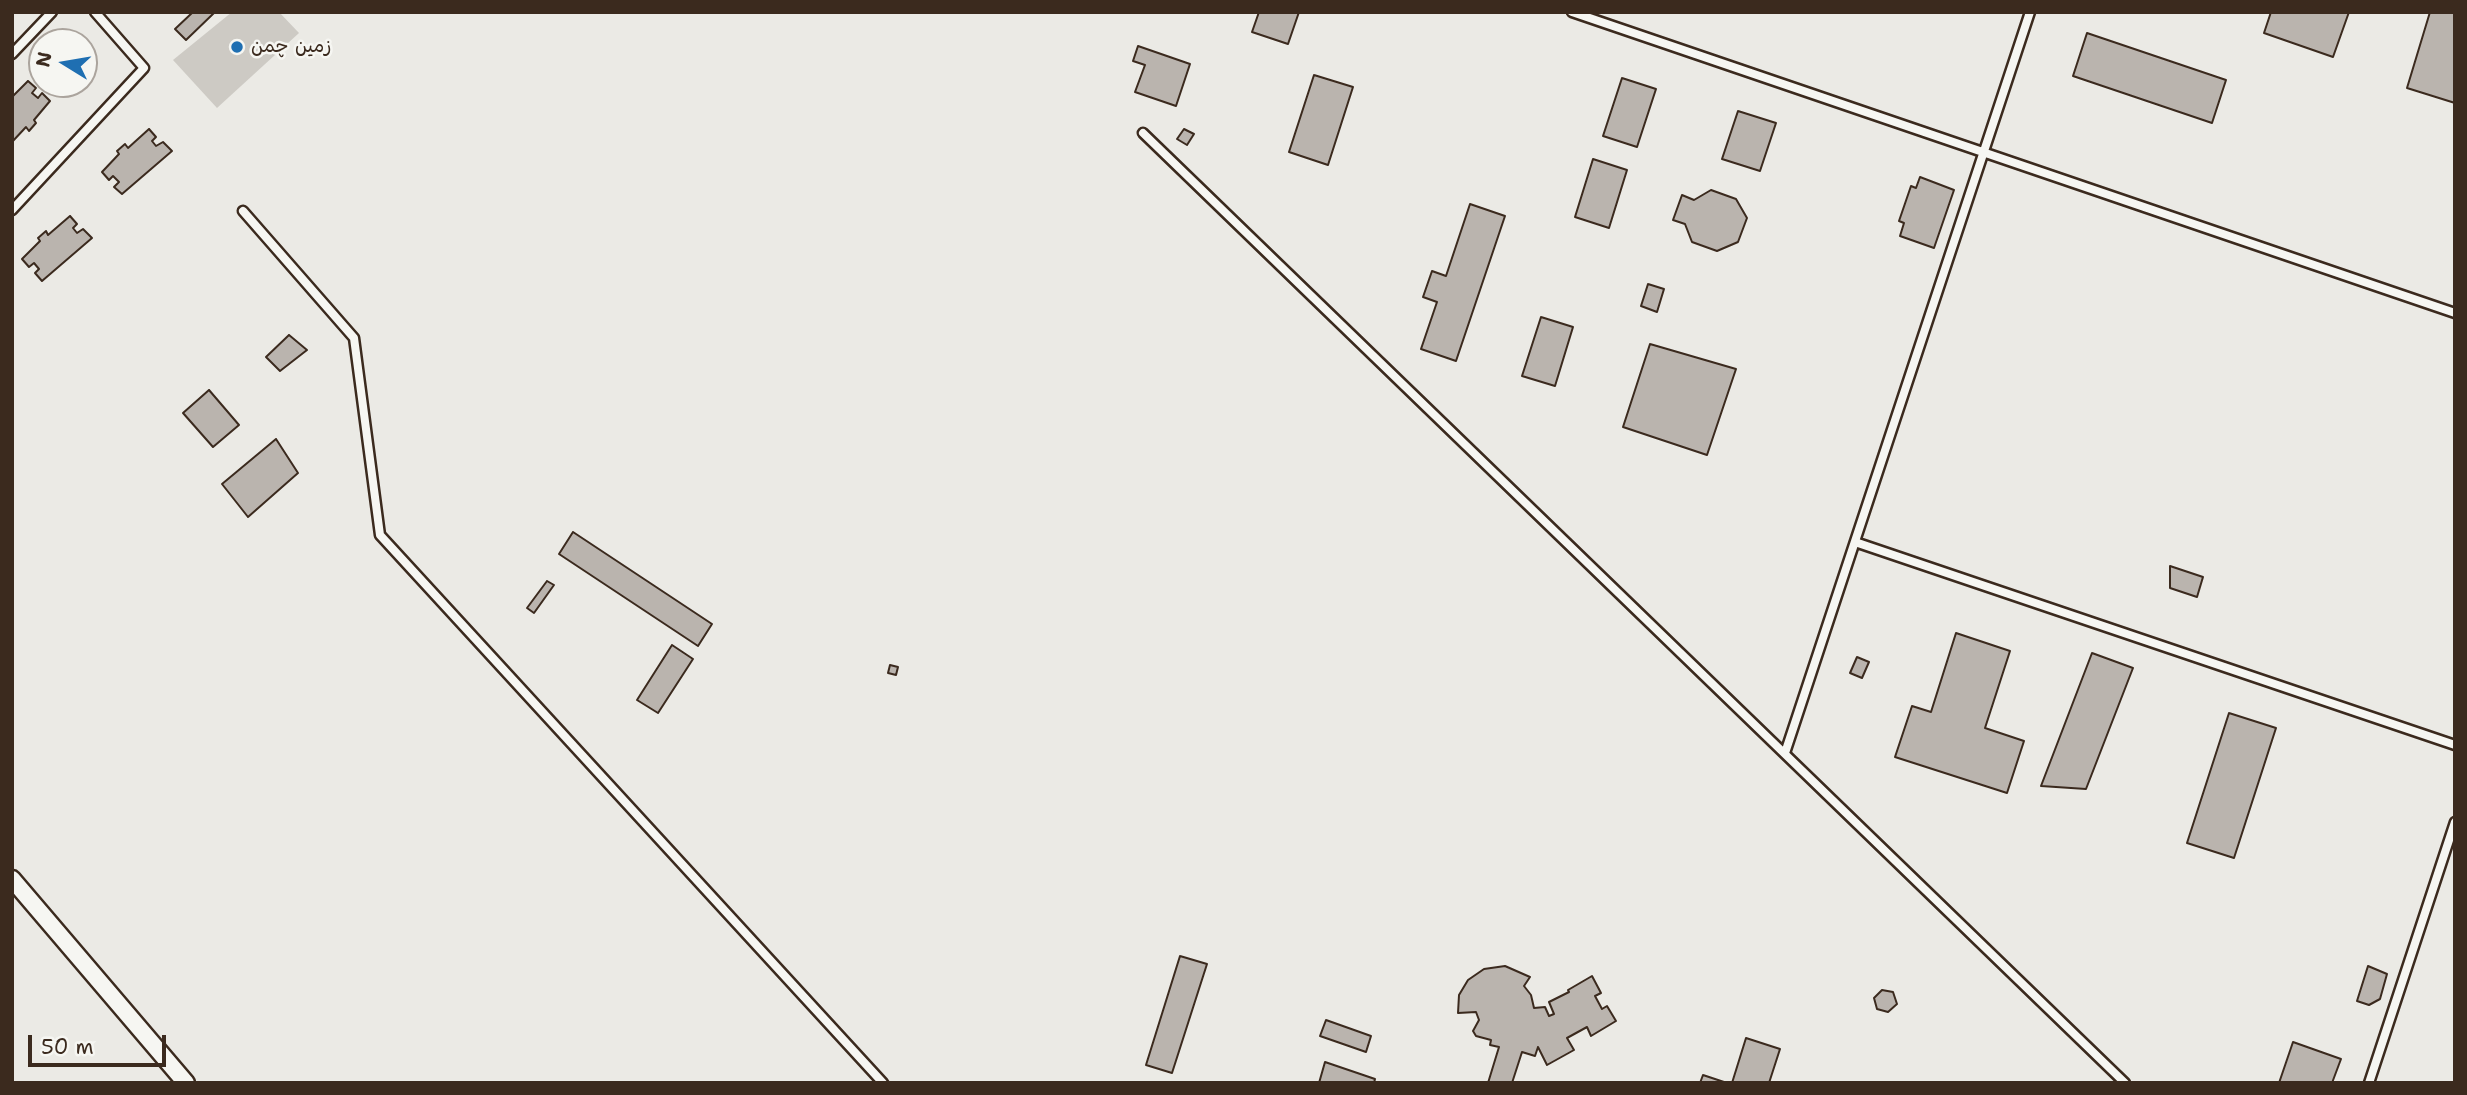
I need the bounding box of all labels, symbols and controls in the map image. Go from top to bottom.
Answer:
north arrow [28,28,98,98]
place label: زمین چمن [251,36,332,58]
marker: زمین چمن [229,39,245,55]
text: N [30,50,58,69]
scale bar [32,1021,170,1066]
text: 50 m [41,1033,94,1061]

